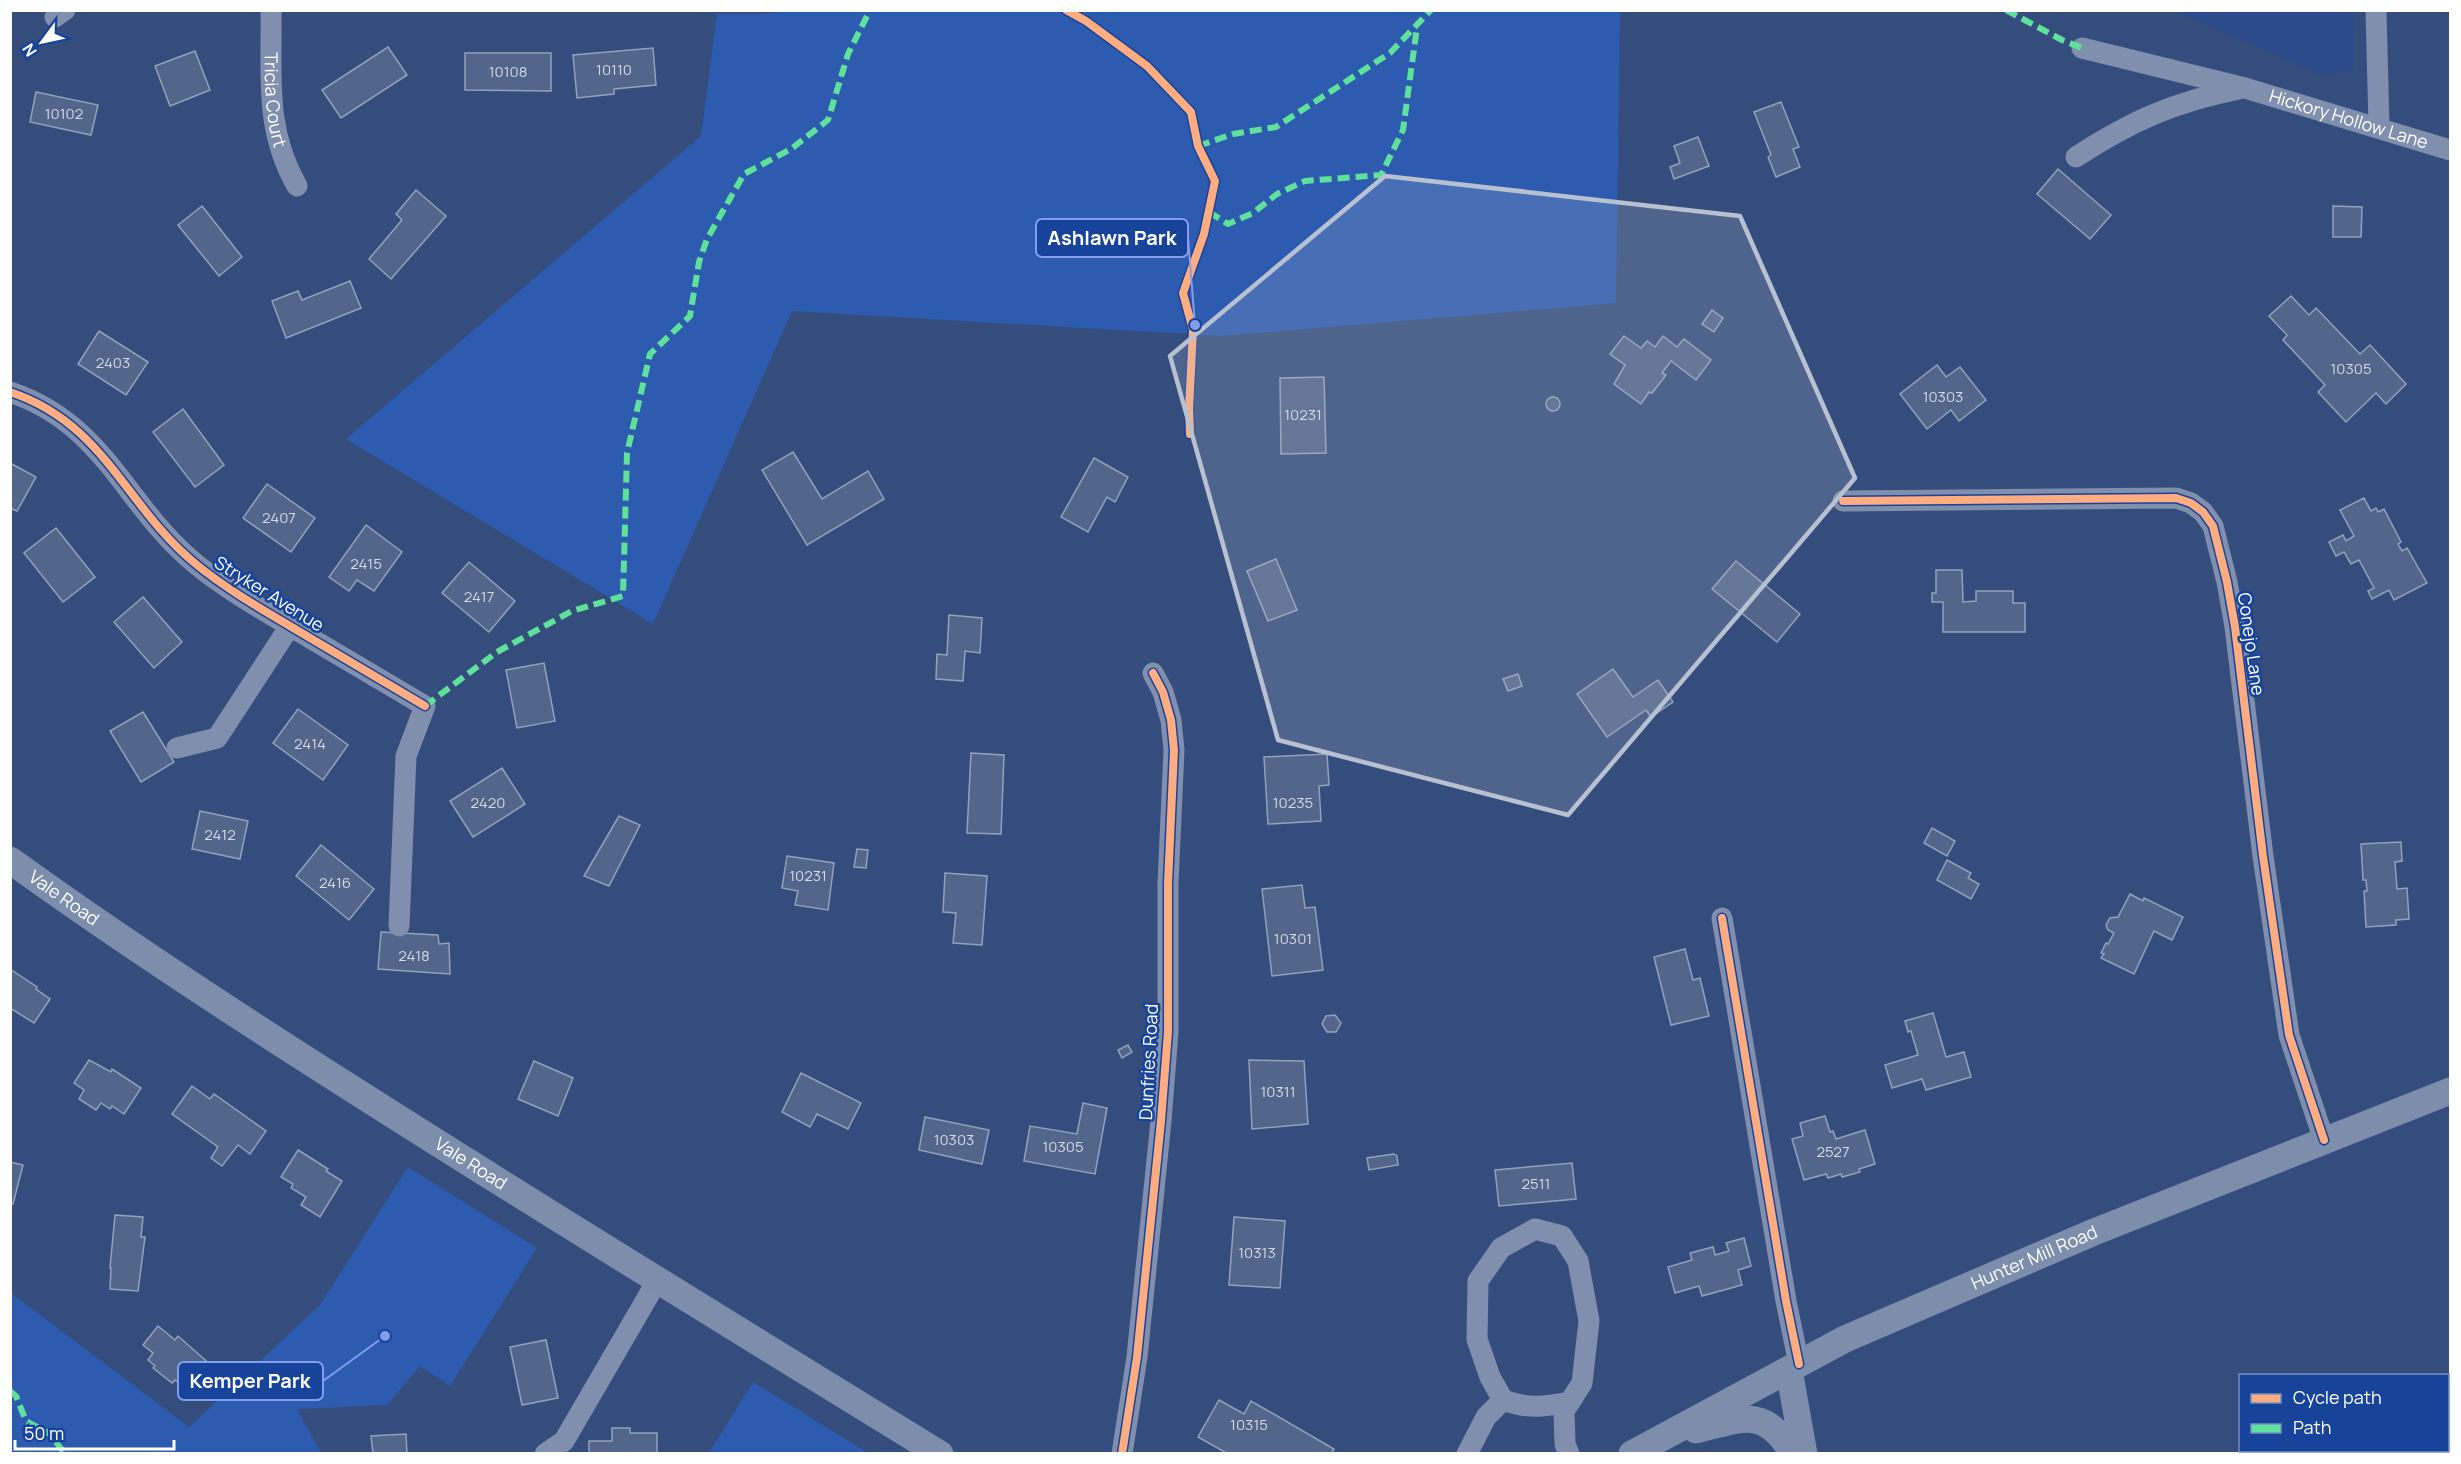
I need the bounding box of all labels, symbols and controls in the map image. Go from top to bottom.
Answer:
north arrow [12,12,72,72]
text: N [17,39,42,61]
street label: Tricia Court [260,52,293,150]
house number: 10110 [596,59,632,80]
house number: 10108 [489,61,527,82]
street label: Hickory Hollow Lane [2266,83,2431,154]
house number: 10102 [45,103,83,124]
callout: Ashlawn Park [1036,219,1188,257]
text: Ashlawn Park [1048,224,1178,251]
house number: 2403 [96,352,130,373]
house number: 10305 [2330,358,2372,379]
house number: 10303 [1923,386,1963,407]
house number: 10231 [1284,404,1322,425]
house number: 2407 [262,507,296,528]
street label: Stryker Avenue [210,550,329,636]
house number: 2415 [350,553,382,574]
house number: 2417 [464,586,494,607]
street label: Conejo Lane [2233,591,2271,697]
house number: 2414 [294,733,326,754]
house number: 2420 [471,792,505,813]
house number: 10235 [1273,792,1313,813]
house number: 2412 [204,824,236,845]
street label: Vale Road [24,864,104,931]
house number: 10231 [789,865,827,886]
house number: 2416 [319,872,351,893]
house number: 10301 [1274,928,1312,949]
house number: 2418 [398,945,430,966]
street label: Dunfries Road [1133,1003,1163,1121]
house number: 10311 [1261,1081,1296,1102]
house number: 10303 [934,1129,974,1150]
street label: Vale Road [431,1131,512,1195]
house number: 10305 [1042,1136,1084,1157]
house number: 2527 [1817,1141,1849,1162]
house number: 2511 [1522,1173,1550,1194]
street label: Hunter Mill Road [1967,1219,2101,1295]
house number: 10313 [1238,1242,1276,1263]
callout: Kemper Park [178,1362,323,1400]
text: Kemper Park [190,1367,312,1394]
legend [2239,1374,2449,1452]
text: Cycle path [2293,1385,2382,1409]
scale bar [15,1413,174,1451]
house number: 10315 [1230,1414,1268,1435]
text: Path [2293,1415,2331,1439]
text: 50 m [24,1421,64,1445]

